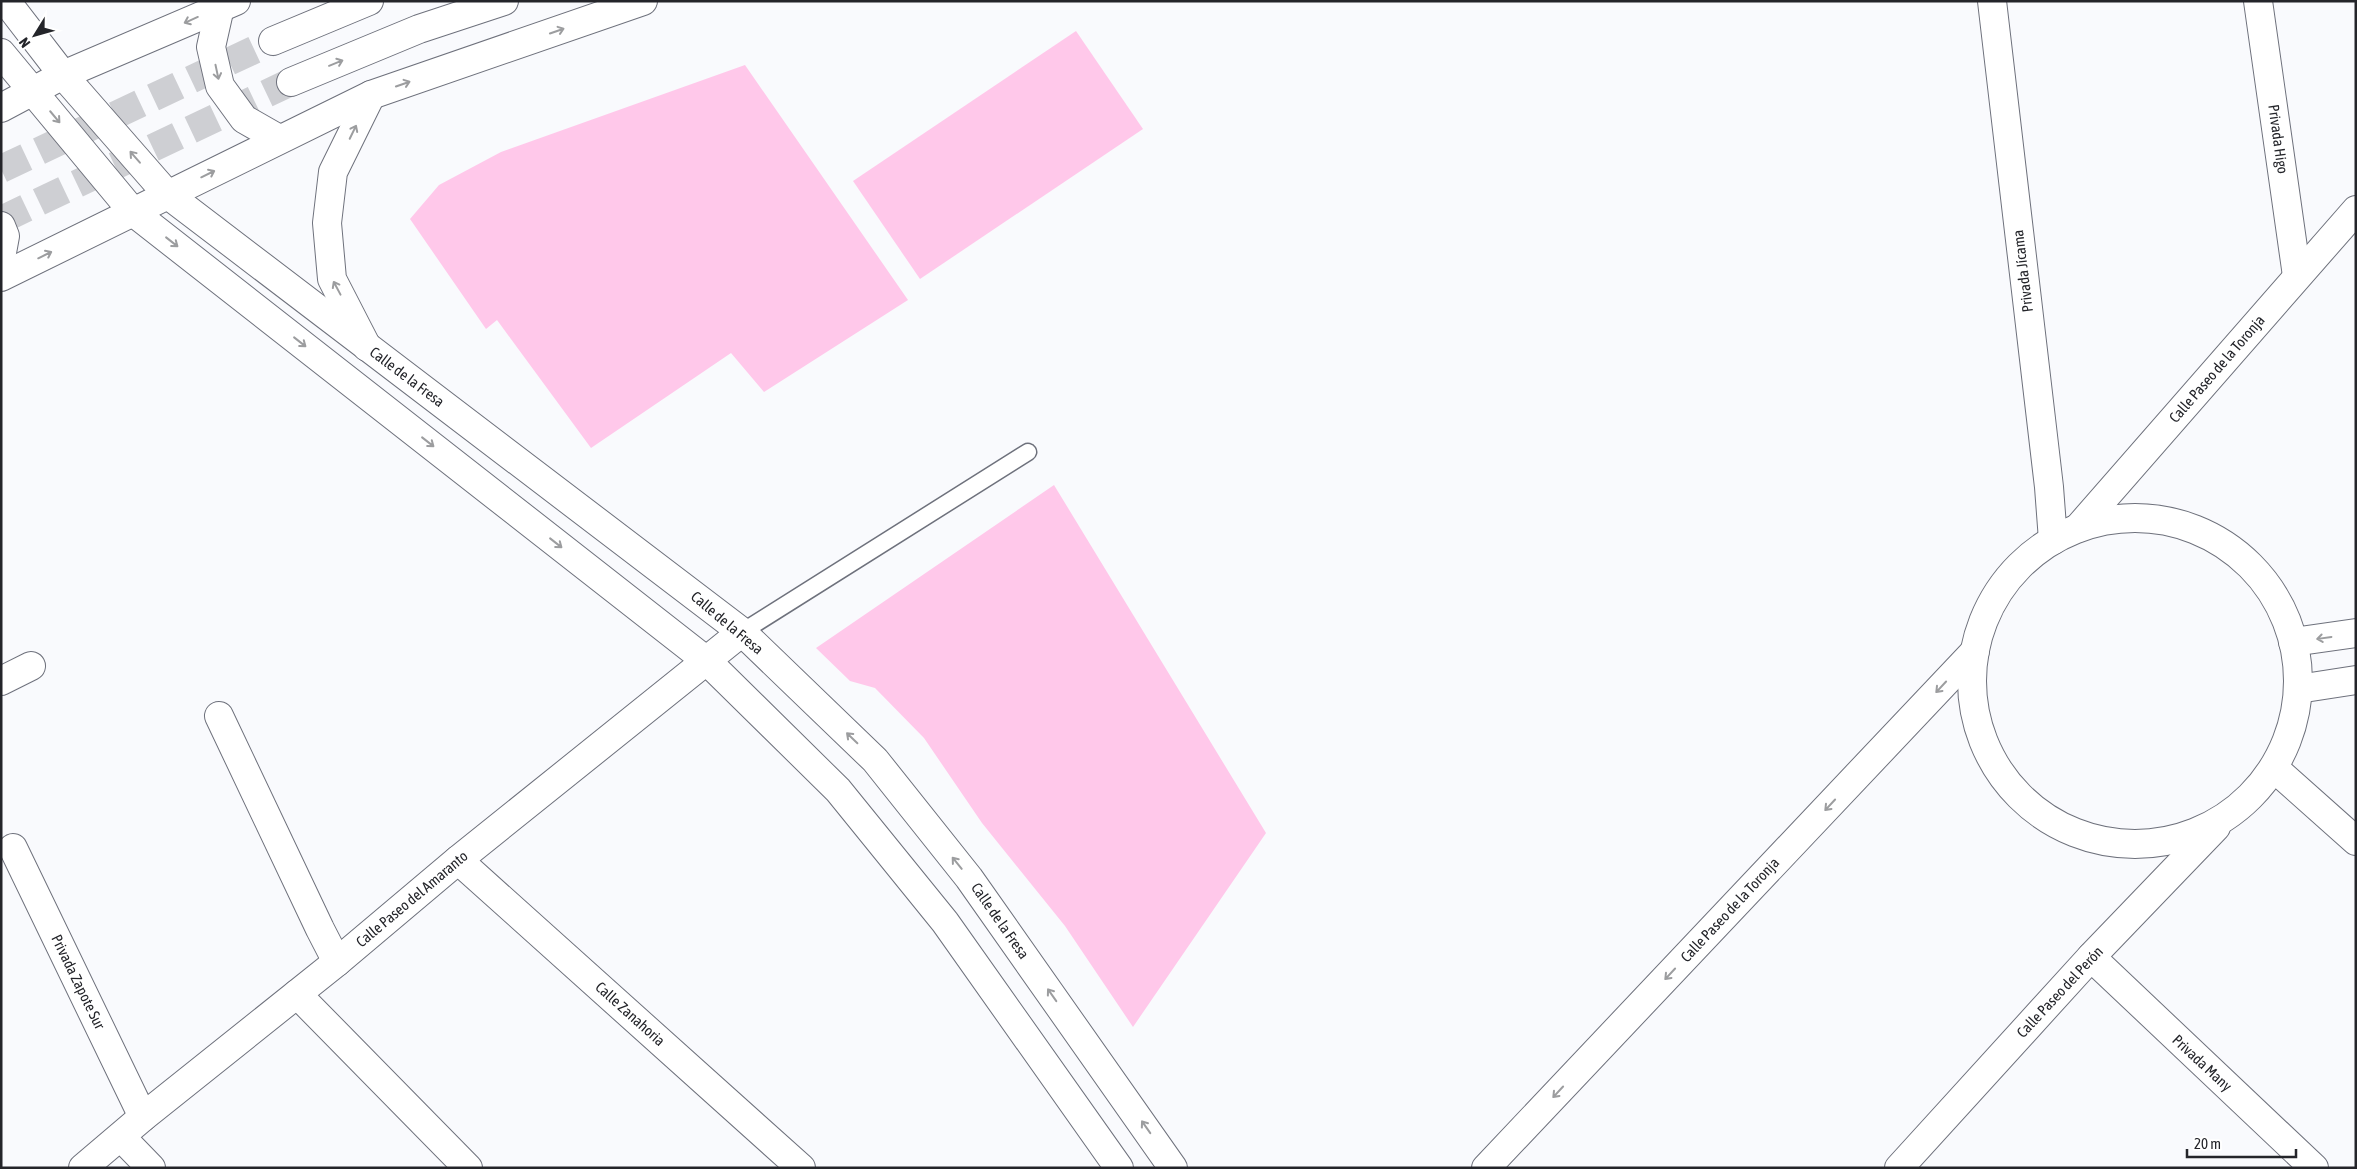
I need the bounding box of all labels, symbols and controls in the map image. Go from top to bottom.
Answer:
north arrow [10,10,60,60]
one-way arrow [184,15,199,25]
one-way arrow [548,26,564,35]
text: N [16,35,33,51]
one-way arrow [328,58,343,67]
one-way arrow [213,63,222,79]
one-way arrow [395,79,410,88]
street label: Privada Higo [2265,103,2292,175]
one-way arrow [49,110,60,123]
one-way arrow [349,125,358,140]
one-way arrow [129,151,141,164]
one-way arrow [200,169,215,178]
street label: Privada Jícama [2009,229,2036,313]
one-way arrow [165,237,178,248]
one-way arrow [37,250,52,260]
one-way arrow [332,281,341,296]
street label: Calle Paseo de la Toronja [2165,312,2268,426]
one-way arrow [293,337,306,348]
street label: Calle de la Fresa [367,343,448,410]
one-way arrow [421,437,434,448]
one-way arrow [549,537,562,548]
street label: Calle de la Fresa [688,588,767,658]
one-way arrow [2317,633,2333,643]
one-way arrow [1935,681,1947,693]
one-way arrow [847,733,859,745]
one-way arrow [1824,799,1836,811]
street label: Calle Paseo del Amaranto [353,847,471,950]
street label: Calle Paseo de la Toronja [1677,854,1782,965]
one-way arrow [951,857,962,870]
street label: Calle de la Fresa [968,880,1033,962]
street label: Privada Zapote Sur [48,932,109,1032]
street label: Calle Paseo del Perón [2013,943,2106,1041]
one-way arrow [1664,967,1676,980]
street label: Calle Zanahoria [592,978,669,1049]
one-way arrow [1047,988,1057,1002]
street label: Privada Many [2169,1031,2236,1094]
one-way arrow [1552,1085,1564,1098]
one-way arrow [1141,1120,1151,1134]
scale bar [2187,1126,2296,1158]
text: 20 m [2194,1135,2221,1152]

